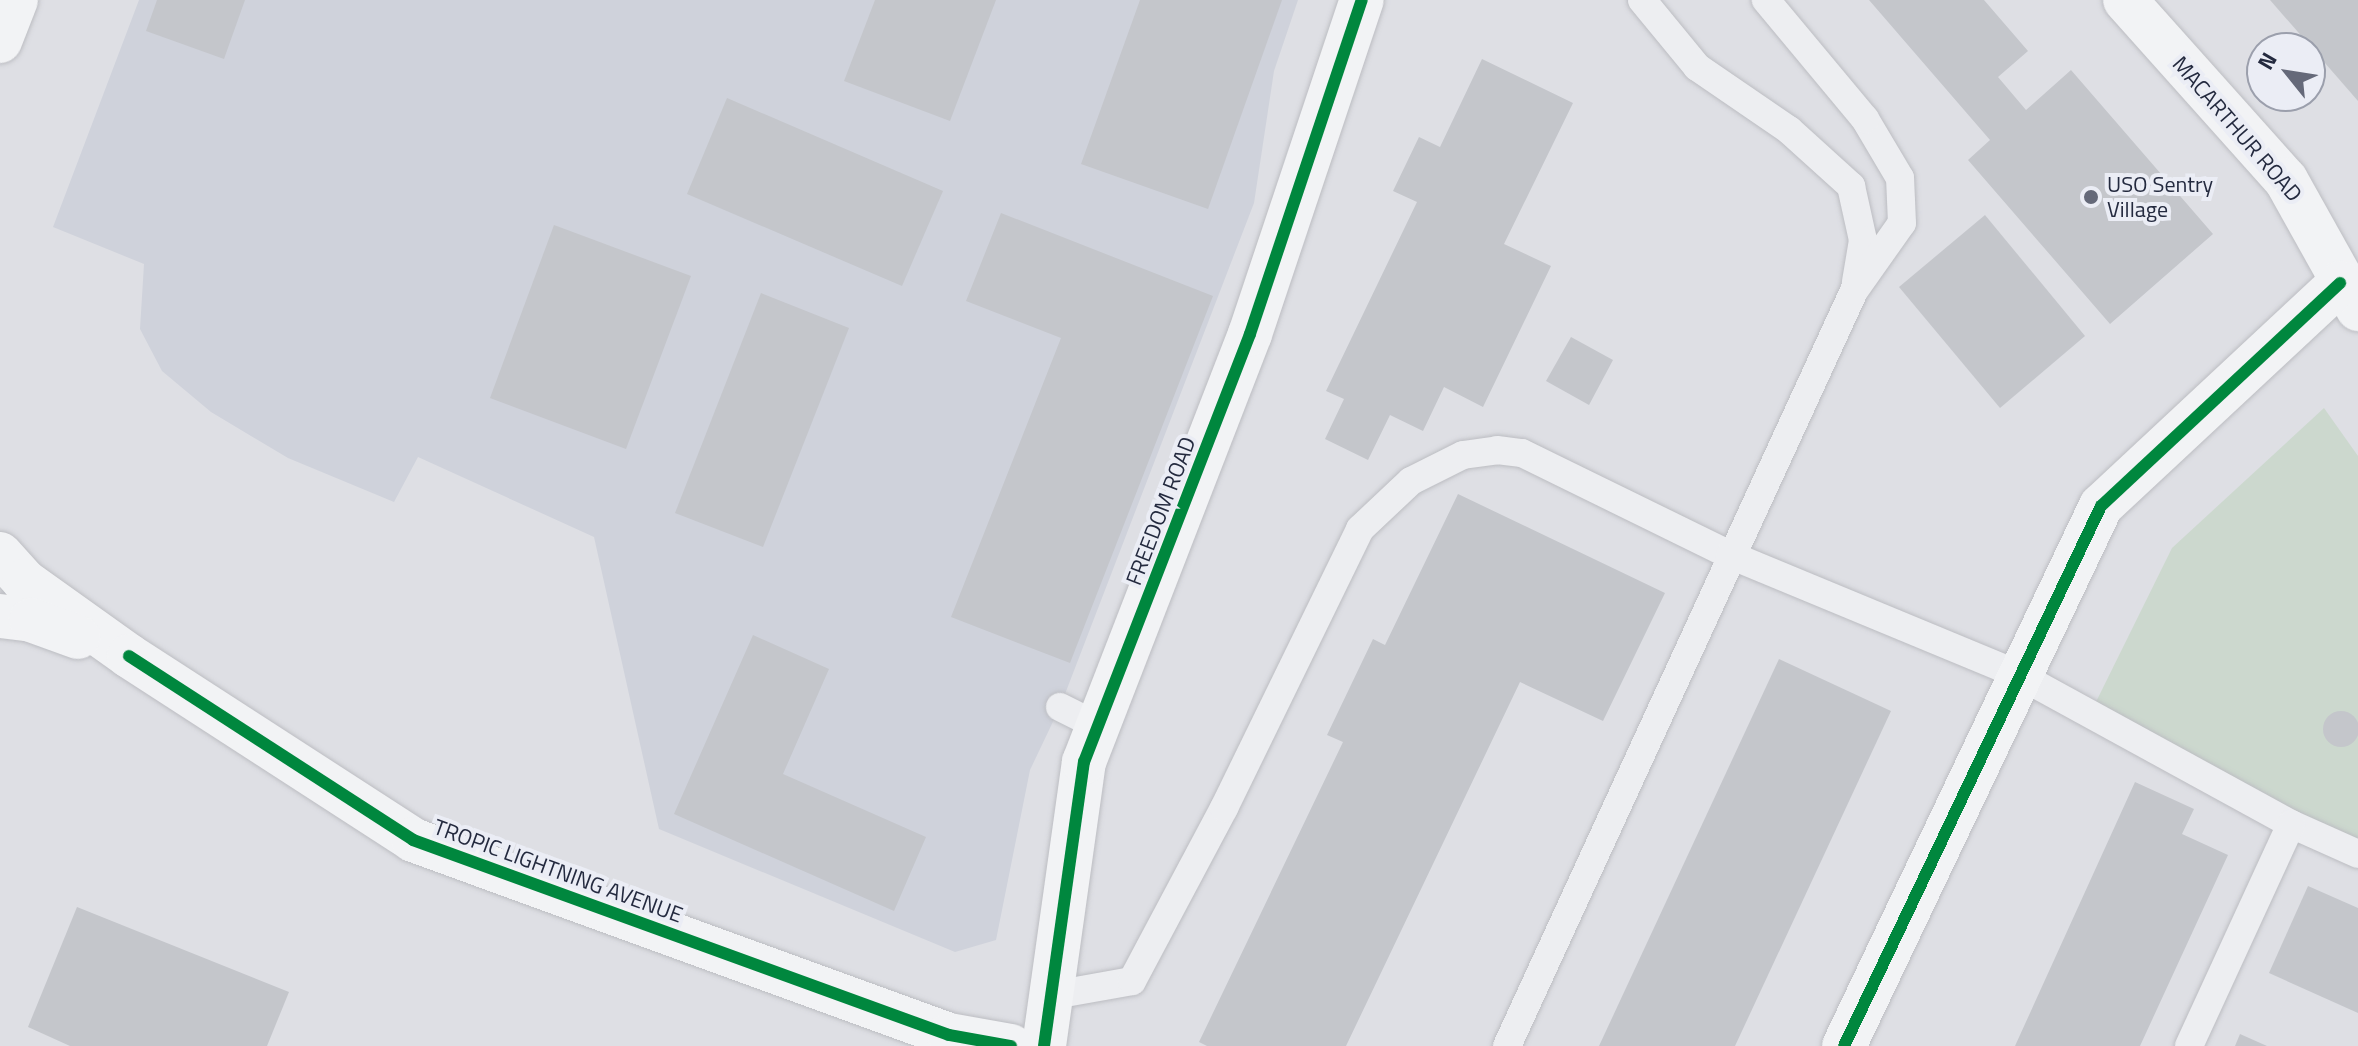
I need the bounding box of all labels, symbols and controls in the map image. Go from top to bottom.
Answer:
north arrow [2246,32,2326,112]
text: N [2248,46,2285,76]
street label: MACARTHUR ROAD [2167,51,2307,207]
place label: USO Sentry Village [2107,171,2213,222]
marker: USO Sentry Village [2082,188,2100,206]
street label: FREEDOM ROAD [1121,433,1201,589]
street label: TROPIC LIGHTNING AVENUE [430,814,686,928]

